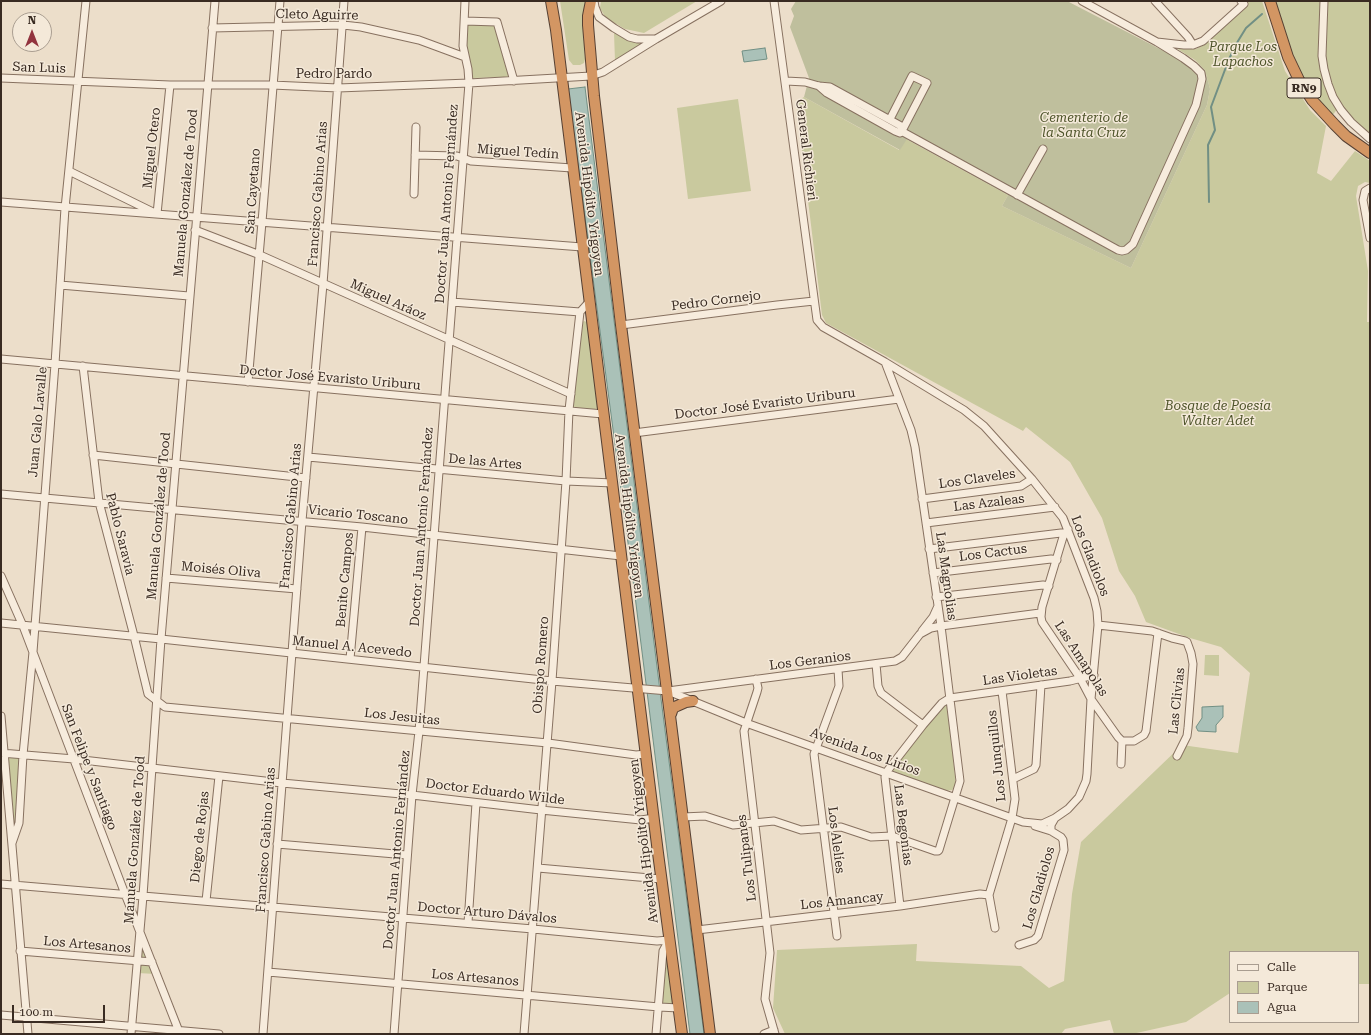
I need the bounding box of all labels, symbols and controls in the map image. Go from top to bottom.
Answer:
street label: Cleto Aguirre [275,6,359,24]
north arrow [12,12,52,52]
text: N [28,14,36,27]
park label: Parque Los Lapachos [1209,39,1277,70]
street label: San Luis [12,59,66,77]
street label: Pedro Pardo [296,66,372,82]
road number: RN9 [1287,78,1321,98]
street label: General Richieri [792,98,820,202]
street label: Doctor Juan Antonio Fernández [432,104,462,304]
street label: Miguel Otero [140,107,164,189]
street label: Manuela González de Tood [171,108,201,278]
park label: Cementerio de la Santa Cruz [1040,110,1128,141]
street label: Avenida Hipólito Yrigoyen [571,111,607,277]
street label: Francisco Gabino Arias [305,121,331,267]
street label: Miguel Tedín [476,141,560,163]
street label: San Cayetano [242,148,264,234]
street label: Miguel Aráoz [348,276,428,324]
street label: Pedro Cornejo [670,288,762,314]
street label: Doctor José Evaristo Uriburu [239,362,421,394]
street label: Juan Galo Lavalle [25,366,51,478]
street label: Doctor José Evaristo Uriburu [674,385,856,423]
park label: Bosque de Poesía Walter Adet [1165,398,1271,429]
street label: Doctor Juan Antonio Fernández [407,427,437,627]
street label: Manuela González de Tood [144,431,174,601]
street label: Avenida Hipólito Yrigoyen [611,433,647,599]
street label: Francisco Gabino Arias [277,443,305,589]
street label: De las Artes [448,451,522,473]
street label: Los Claveles [938,466,1016,492]
street label: Pablo Saravia [102,491,138,577]
street label: Las Azaleas [953,491,1025,515]
street label: Vicario Toscano [307,502,409,528]
street label: Los Gladiolos [1067,513,1113,599]
street label: Las Magnolias [932,531,960,621]
street label: Benito Campos [333,532,357,628]
street label: Los Cactus [958,541,1028,565]
street label: Moisés Oliva [180,559,262,581]
street label: Obispo Romero [530,616,552,714]
street label: Las Amapolas [1051,619,1111,699]
street label: Manuel A. Acevedo [291,633,413,661]
street label: Los Geranios [768,648,852,674]
street label: Las Violetas [982,663,1058,689]
street label: Las Clivias [1166,667,1188,735]
street label: San Felipe y Santiago [58,702,120,832]
street label: Los Jesuitas [363,705,441,729]
street label: Los Junquillos [984,709,1010,803]
street label: Avenida Los Lirios [808,725,922,779]
street label: Doctor Juan Antonio Fernández [381,750,413,950]
street label: Manuela González de Tood [121,755,149,925]
street label: Avenida Hipólito Yrigoyen [626,758,662,924]
street label: Francisco Gabino Arias [253,767,279,913]
street label: Doctor Eduardo Wilde [424,776,566,808]
street label: Las Begonias [890,784,916,866]
street label: Diego de Rojas [187,790,213,884]
street label: Los Alelíes [824,806,848,874]
street label: Los Tulipanes [734,814,760,902]
street label: Los Gladiolos [1020,845,1058,931]
street label: Los Amancay [800,889,884,913]
street label: Doctor Arturo Dávalos [417,899,557,927]
street label: Los Artesanos [43,933,131,957]
legend [1229,951,1359,1023]
text: Calle [1267,960,1296,974]
street label: Los Artesanos [431,966,519,990]
text: Parque [1267,980,1307,994]
scale bar [14,997,107,1023]
text: Agua [1267,1000,1296,1014]
text: 100 m [19,1005,53,1019]

